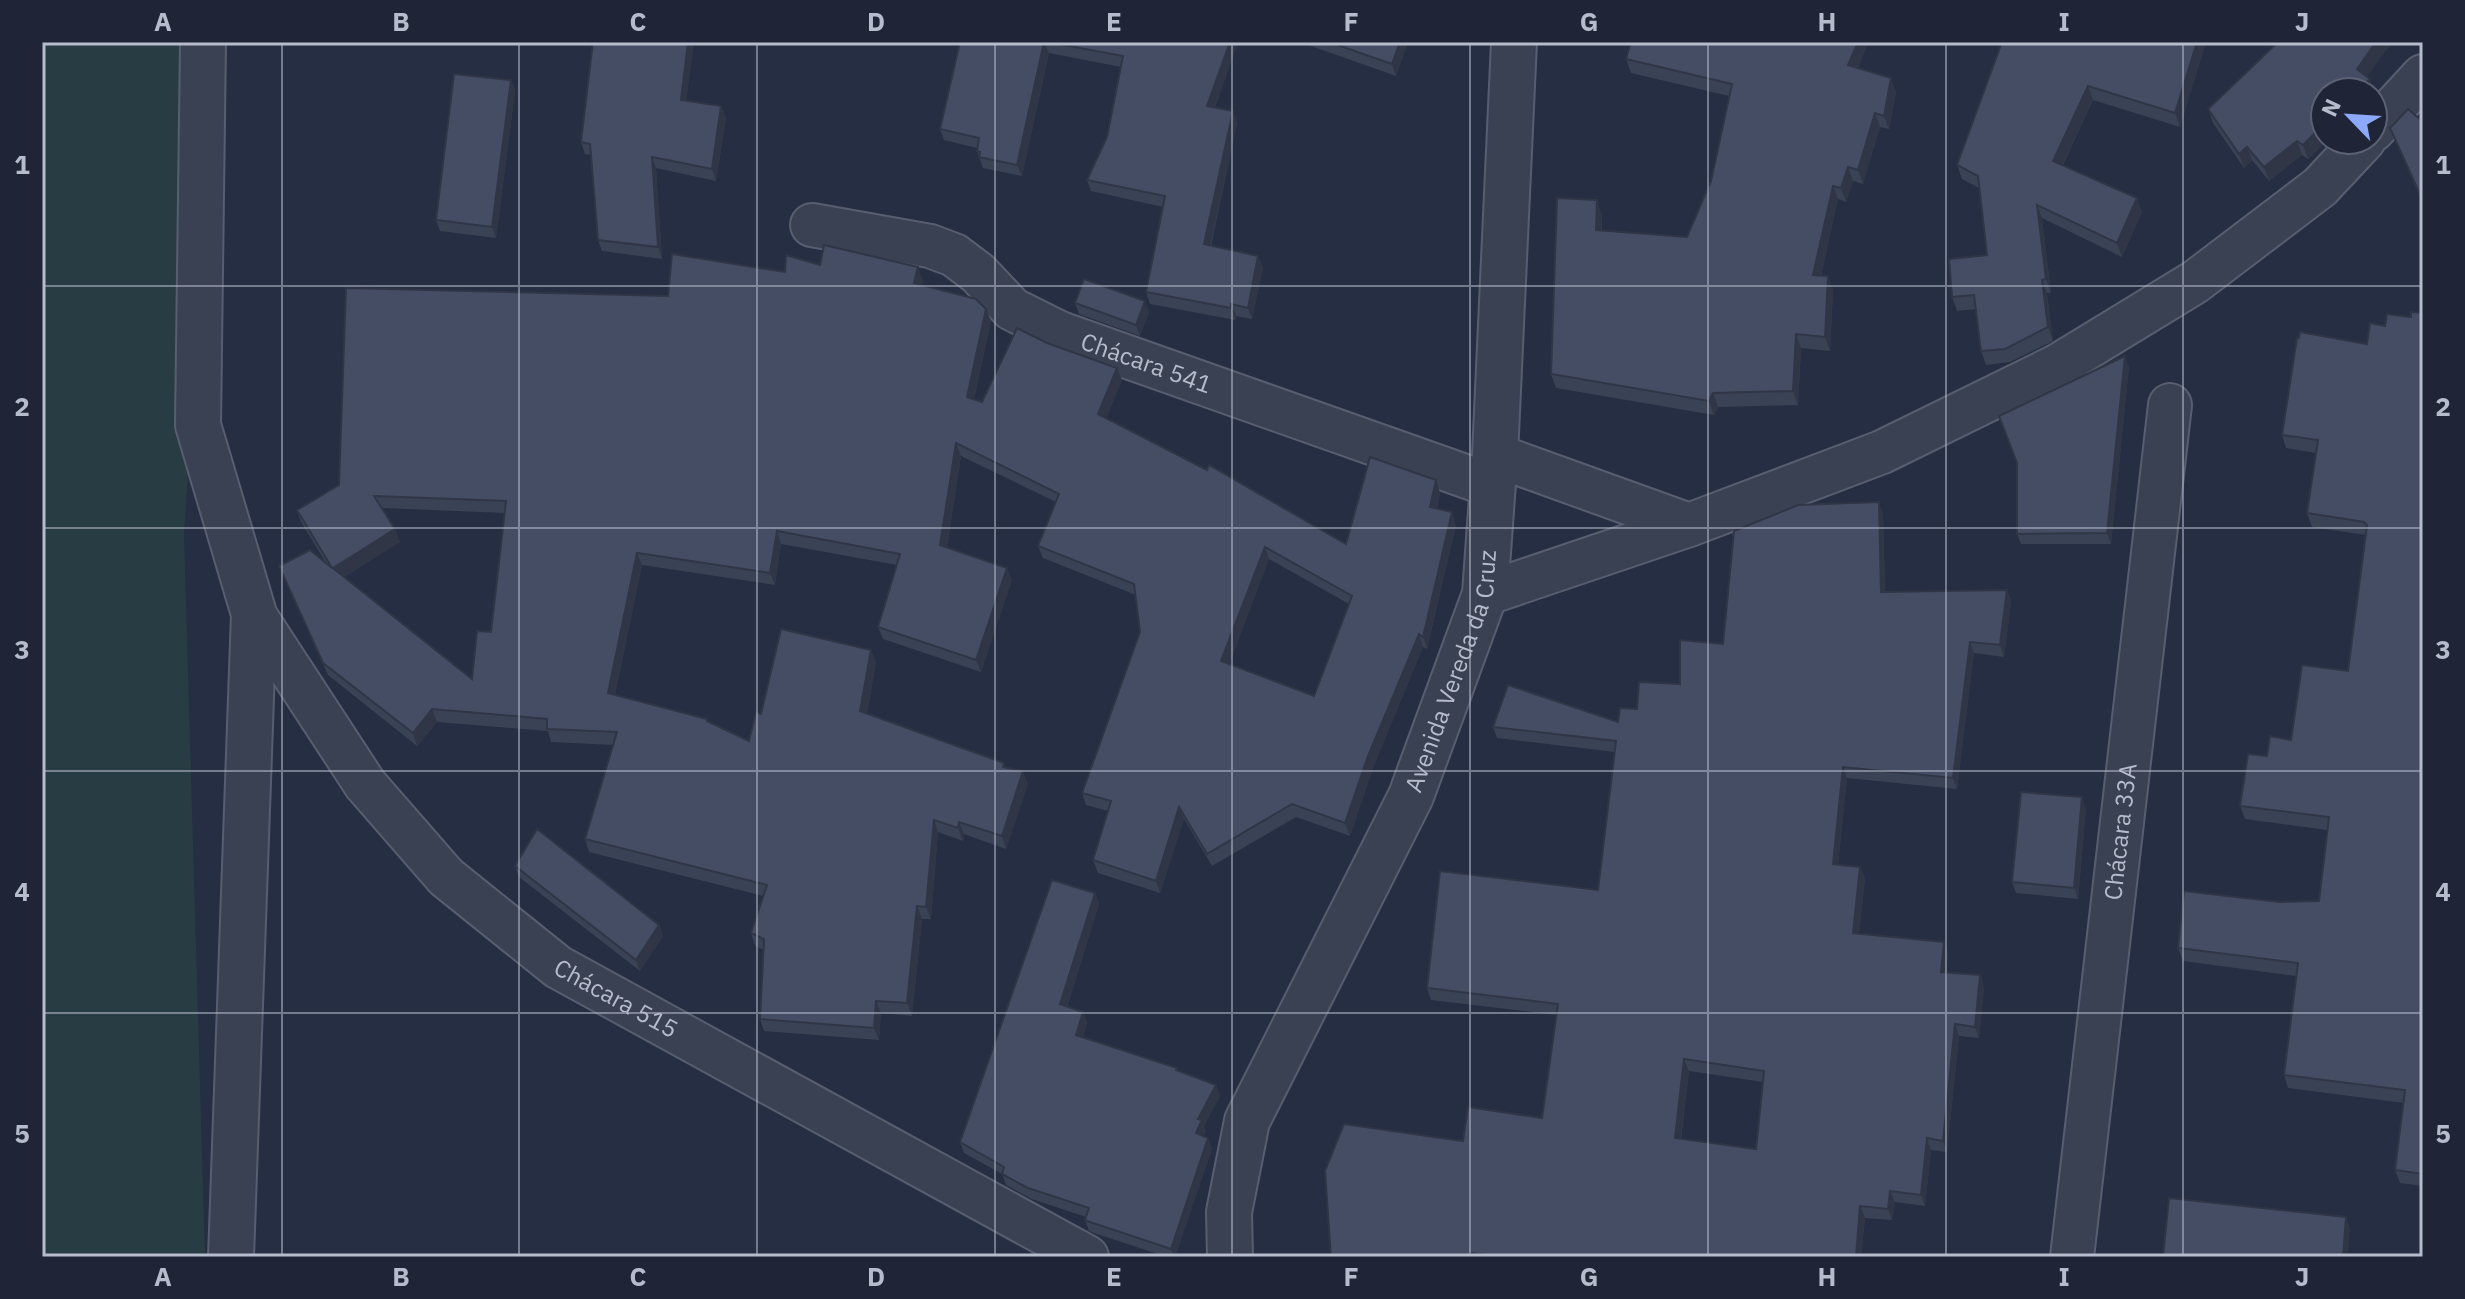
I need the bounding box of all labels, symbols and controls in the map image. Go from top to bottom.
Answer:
text: A [154,4,172,38]
text: B [392,4,410,38]
text: C [630,4,647,38]
text: D [867,4,885,38]
text: E [1106,4,1122,38]
text: F [1343,4,1359,38]
text: G [1580,4,1598,38]
text: H [1818,4,1836,38]
text: I [2058,4,2070,38]
text: J [2295,4,2309,38]
north arrow [2309,76,2389,156]
text: N [2314,94,2347,121]
text: 1 [14,147,30,181]
text: 1 [2435,147,2451,181]
street label: Chácara 541 [1077,325,1216,400]
text: 2 [14,389,30,423]
text: 2 [2435,389,2451,423]
street label: Avenida Vereda da Cruz [1397,549,1503,796]
text: 3 [14,632,30,666]
text: 3 [2435,632,2451,666]
street label: Chácara 33A [2096,761,2144,902]
text: 4 [14,874,30,908]
text: 4 [2435,874,2451,908]
street label: Chácara 515 [549,951,684,1045]
text: 5 [14,1116,30,1150]
text: 5 [2435,1116,2451,1150]
text: A [154,1259,172,1293]
text: B [392,1259,410,1293]
text: C [630,1259,647,1293]
text: D [867,1259,885,1293]
text: E [1106,1259,1122,1293]
text: F [1343,1259,1359,1293]
text: G [1580,1259,1598,1293]
text: H [1818,1259,1836,1293]
text: I [2058,1259,2070,1293]
text: J [2295,1259,2309,1293]

